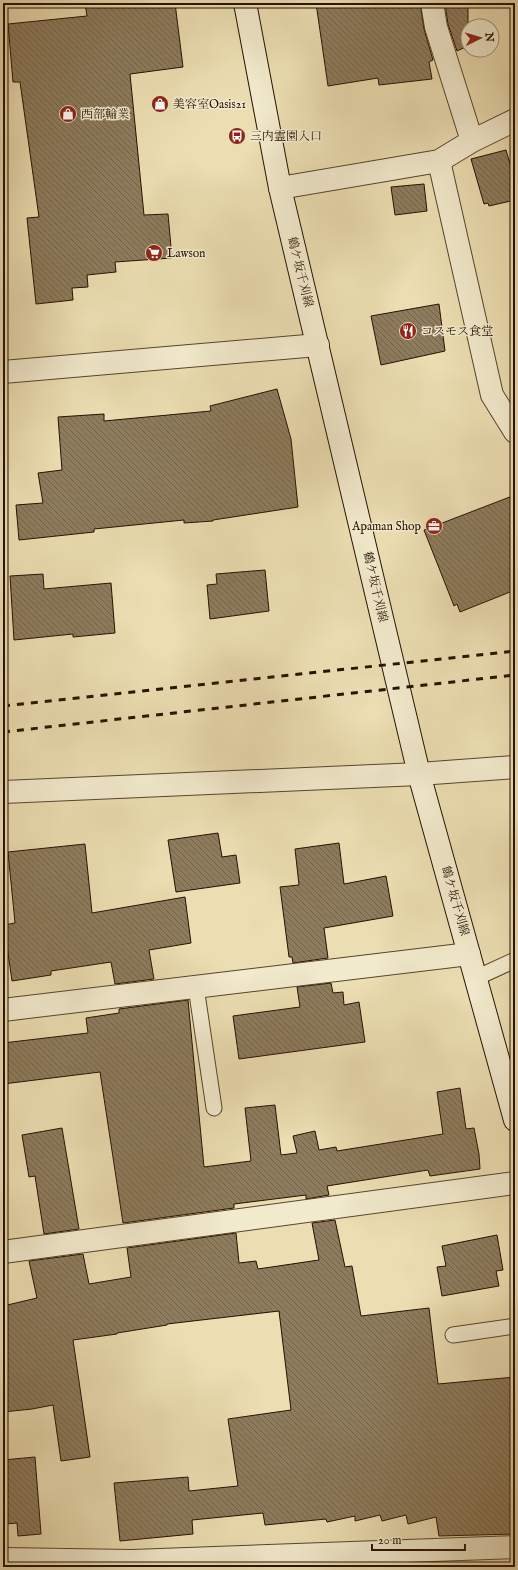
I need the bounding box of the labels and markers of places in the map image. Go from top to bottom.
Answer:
shop icon: 美容室Oasis21 [150,94,170,114]
place label: 美容室Oasis21 [173,97,246,112]
shop icon: 西部輪業 [58,104,78,124]
place label: 西部輪業 [81,107,129,122]
bus stop icon: 三内霊園入口 [227,126,247,146]
place label: 三内霊園入口 [250,129,322,144]
supermarket icon: Lawson [144,243,164,263]
place label: Lawson [167,246,206,261]
restaurant icon: コスモス食堂 [398,321,418,341]
place label: コスモス食堂 [421,324,493,339]
office icon: Apaman Shop [424,516,444,536]
place label: Apaman Shop [351,519,421,535]

